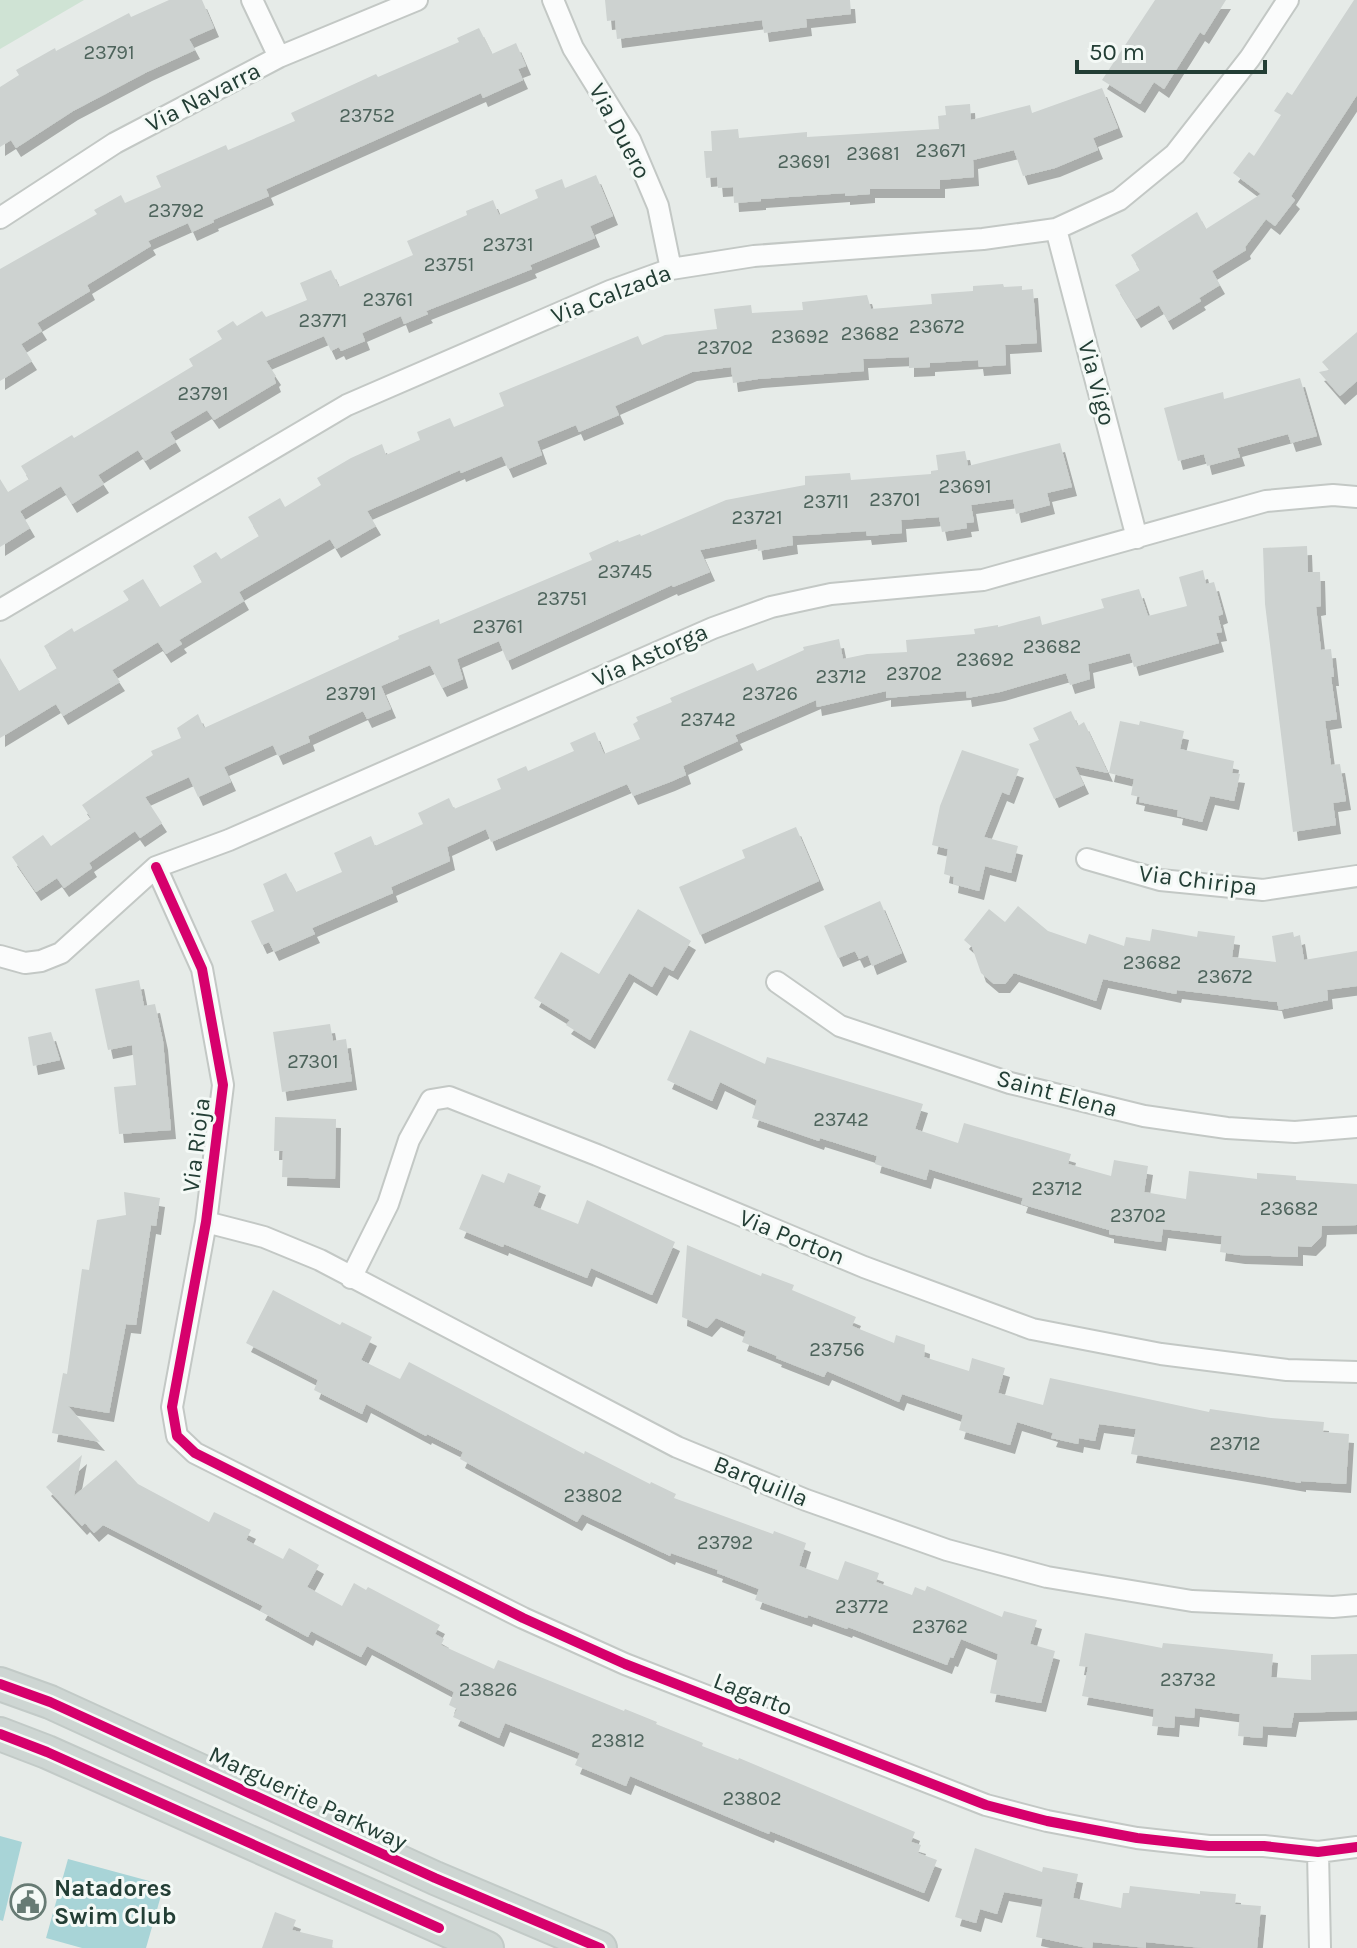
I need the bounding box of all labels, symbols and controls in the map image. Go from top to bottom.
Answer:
scale bar [1077,24,1265,74]
text: 50 m [1089,38,1145,66]
house number: 23791 [84,41,135,64]
street label: Via Navarra [141,56,265,138]
street label: Via Duero [583,78,657,184]
house number: 23752 [339,104,395,127]
house number: 23671 [916,139,966,162]
house number: 23681 [846,142,900,165]
house number: 23691 [777,150,831,173]
house number: 23792 [148,199,204,222]
house number: 23731 [482,233,534,256]
house number: 23751 [424,253,474,276]
street label: Via Calzada [547,258,675,330]
house number: 23761 [363,288,413,311]
house number: 23771 [299,309,347,332]
house number: 23672 [909,315,965,338]
house number: 23682 [841,322,899,345]
house number: 23692 [771,325,829,348]
house number: 23702 [697,336,753,359]
street label: Via Vigo [1072,337,1122,429]
house number: 23791 [178,382,229,405]
house number: 23691 [938,475,992,498]
house number: 23701 [869,488,921,511]
house number: 23711 [803,490,849,513]
house number: 23721 [732,506,783,529]
house number: 23745 [597,560,653,583]
house number: 23751 [537,587,587,610]
house number: 23761 [473,615,523,638]
street label: Via Astorga [588,617,712,693]
house number: 23682 [1023,635,1081,658]
house number: 23692 [956,648,1014,671]
house number: 23702 [886,662,942,685]
house number: 23712 [816,665,867,688]
house number: 23791 [326,682,377,705]
house number: 23726 [742,682,798,705]
house number: 23742 [680,708,736,731]
street label: Via Chiripa [1137,859,1259,901]
house number: 23682 [1123,951,1181,974]
house number: 23672 [1197,965,1253,988]
house number: 27301 [287,1050,339,1073]
street label: Saint Elena [993,1063,1121,1123]
street label: Via Rioja [176,1096,216,1194]
house number: 23742 [813,1108,869,1131]
house number: 23712 [1032,1177,1083,1200]
house number: 23682 [1260,1197,1318,1220]
street label: Via Porton [735,1203,849,1271]
house number: 23702 [1110,1204,1166,1227]
house number: 23756 [809,1338,865,1361]
house number: 23712 [1210,1432,1261,1455]
street label: Barquilla [710,1449,812,1513]
house number: 23802 [563,1484,623,1507]
house number: 23792 [697,1531,753,1554]
house number: 23772 [835,1595,889,1618]
house number: 23762 [912,1615,968,1638]
street label: Lagarto [710,1666,796,1722]
house number: 23732 [1160,1668,1216,1691]
house number: 23826 [459,1678,517,1701]
house number: 23812 [591,1729,645,1752]
street label: Marguerite Parkway [204,1740,412,1856]
house number: 23802 [722,1787,782,1810]
place label: Natadores Swim Club [54,1874,177,1930]
public building icon: Natadores Swim Club [9,1883,47,1921]

